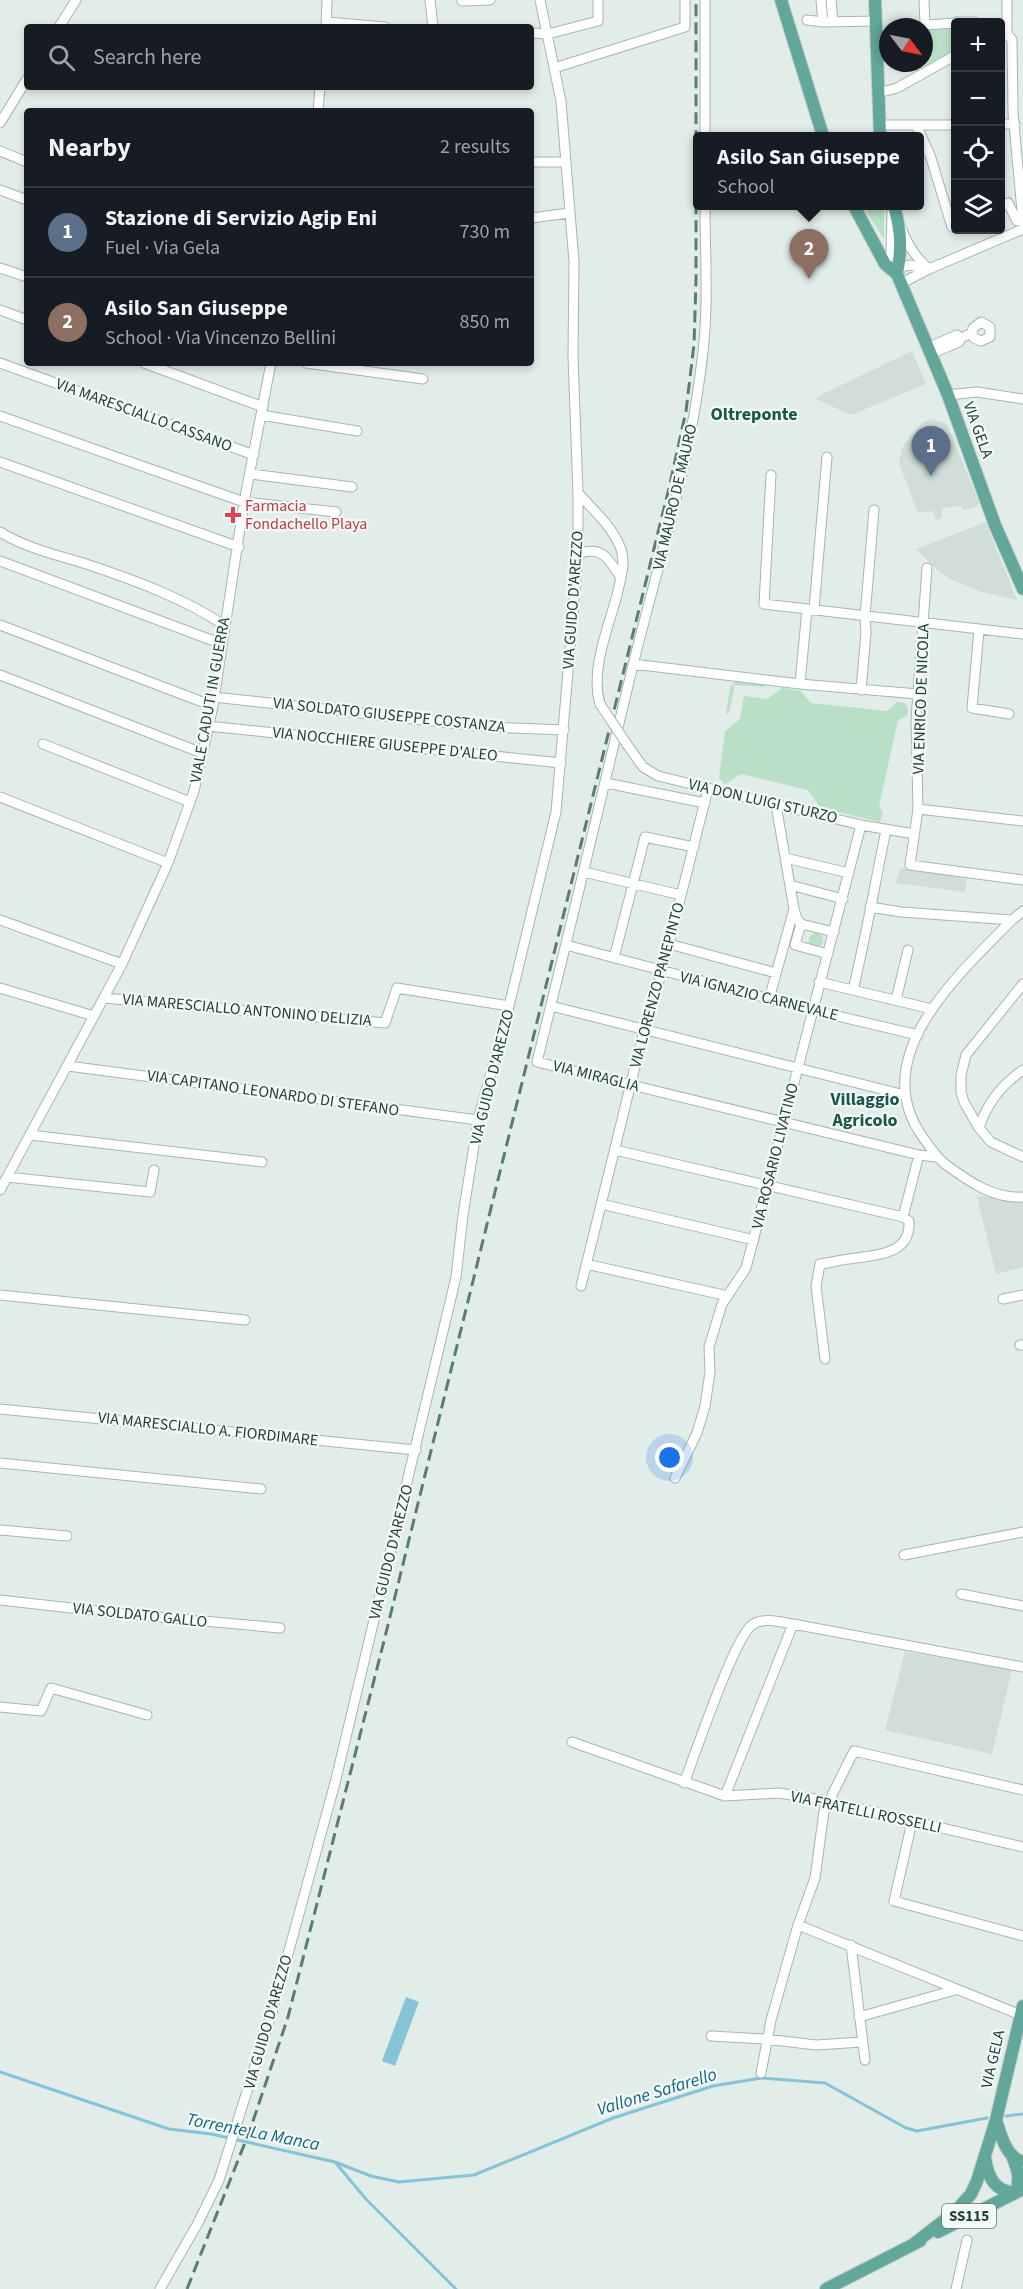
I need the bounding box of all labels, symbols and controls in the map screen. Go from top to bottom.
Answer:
north arrow [879,18,933,72]
map controls [951,18,1005,234]
button: + [951,18,1005,72]
search box [24,24,534,90]
icon: search [45,41,78,74]
text: Search here [93,41,201,73]
button: − [951,72,1005,126]
button: locate [951,126,1005,180]
text: Nearby [48,129,131,166]
popup [693,132,924,210]
text: 2 results [440,133,510,161]
text: Asilo San Giuseppe [717,141,900,173]
text: School [717,173,775,201]
button: layers [951,180,1005,234]
text: Stazione di Servizio Agip Eni [105,202,377,234]
text: 1 [62,218,73,246]
text: 730 m [460,218,510,246]
pin: 2 [790,230,828,279]
text: Fuel · Via Gela [105,234,220,262]
text: Asilo San Giuseppe [105,292,288,324]
text: 2 [62,308,73,336]
text: 850 m [460,308,510,336]
text: School · Via Vincenzo Bellini [105,324,336,352]
street label: VIA MARESCIALLO CASSANO [53,373,235,457]
street label: VIA GELA [958,398,999,462]
district label: Oltreponte [710,402,798,427]
street label: VIA MAURO DE MAURO [647,422,703,572]
pin: 1 [912,426,950,476]
place label: Farmacia Fondachello Playa [245,495,367,535]
marker: Farmacia Fondachello Playa [226,508,240,522]
street label: VIA GUIDO D'AREZZO [557,530,589,670]
street label: VIALE CADUTI IN GUERRA [185,615,235,785]
street label: VIA ENRICO DE NICOLA [907,623,935,775]
street label: VIA SOLDATO GIUSEPPE COSTANZA [272,692,507,738]
street label: VIA NOCCHIERE GIUSEPPE D'ALEO [271,721,499,767]
street label: VIA DON LUIGI STURZO [686,773,840,829]
street label: VIA LORENZO PANEPINTO [624,900,690,1070]
street label: VIA IGNAZIO CARNEVALE [677,966,841,1026]
street label: VIA MARESCIALLO ANTONINO DELIZIA [121,988,373,1032]
street label: VIA GUIDO D'AREZZO [465,1007,519,1147]
street label: VIA MIRAGLIA [551,1055,642,1097]
street label: VIA CAPITANO LEONARDO DI STEFANO [146,1064,400,1122]
street label: VIA ROSARIO LIVATINO [746,1081,804,1231]
district label: Villaggio Agricolo [830,1087,899,1133]
street label: VIA MARESCIALLO A. FIORDIMARE [97,1406,319,1452]
your location [655,1443,684,1472]
street label: VIA GUIDO D'AREZZO [364,1482,418,1622]
street label: VIA SOLDATO GALLO [72,1597,208,1633]
street label: VIA FRATELLI ROSSELLI [788,1785,944,1839]
street label: VIA GUIDO D'AREZZO [238,1952,298,2092]
street label: VIA GELA [976,2027,1010,2090]
water label: Vallone Safarello [594,2062,720,2122]
water label: Torrente La Manca [184,2107,322,2157]
road number: SS115 [942,2204,996,2228]

